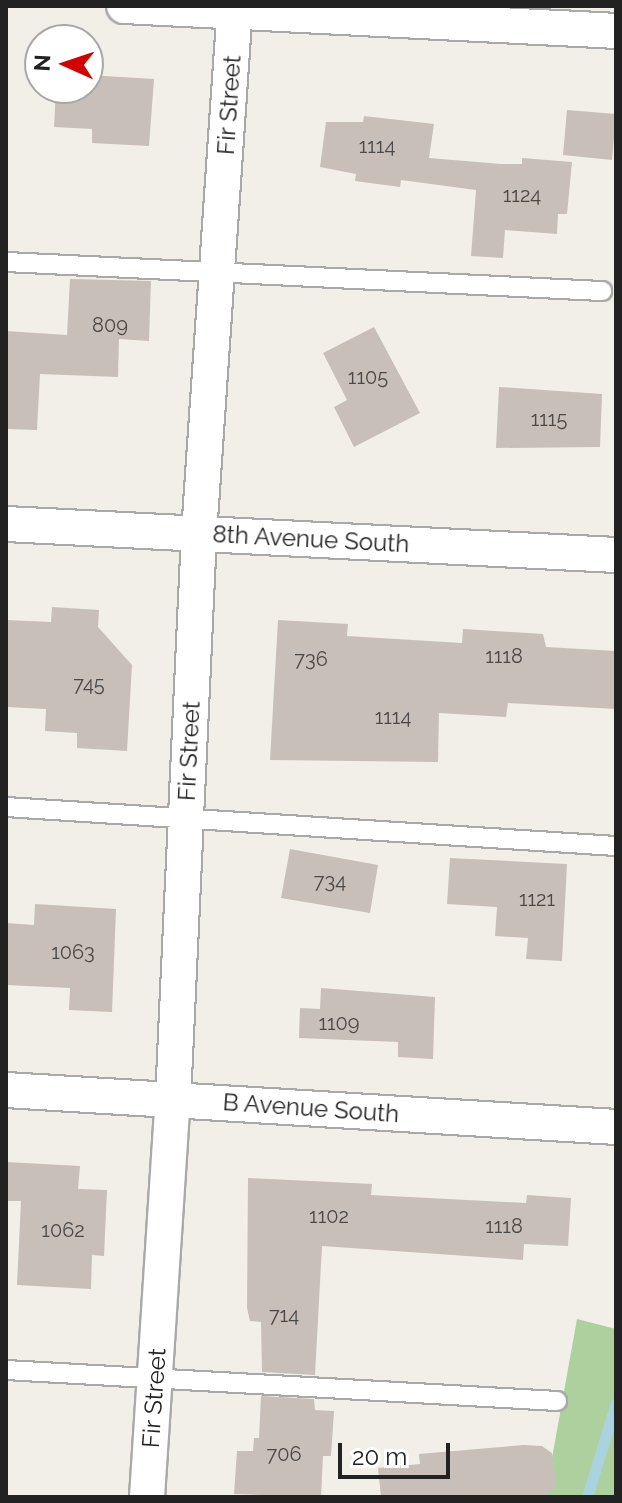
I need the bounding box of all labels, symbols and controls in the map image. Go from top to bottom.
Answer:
north arrow [24,24,104,104]
text: N [29,54,55,72]
street label: Fir Street [211,54,247,156]
house number: 1114 [359,134,395,158]
house number: 1124 [503,183,541,207]
house number: 809 [92,313,128,337]
house number: 1105 [348,365,388,389]
house number: 1115 [531,407,567,431]
street label: 8th Avenue South [211,519,411,559]
house number: 1118 [485,644,523,668]
house number: 736 [294,647,328,671]
house number: 745 [73,672,105,696]
street label: Fir Street [172,700,206,802]
house number: 1114 [375,705,411,729]
house number: 734 [314,869,346,893]
house number: 1121 [519,887,555,911]
house number: 1063 [51,940,95,964]
house number: 1109 [318,1011,360,1035]
street label: B Avenue South [221,1087,401,1129]
house number: 1102 [309,1204,349,1228]
house number: 1118 [485,1214,523,1238]
house number: 1062 [41,1218,85,1242]
house number: 714 [269,1303,299,1327]
street label: Fir Street [136,1347,172,1449]
scale bar [342,1427,454,1477]
house number: 706 [267,1442,301,1466]
text: 20 m [352,1442,407,1471]

